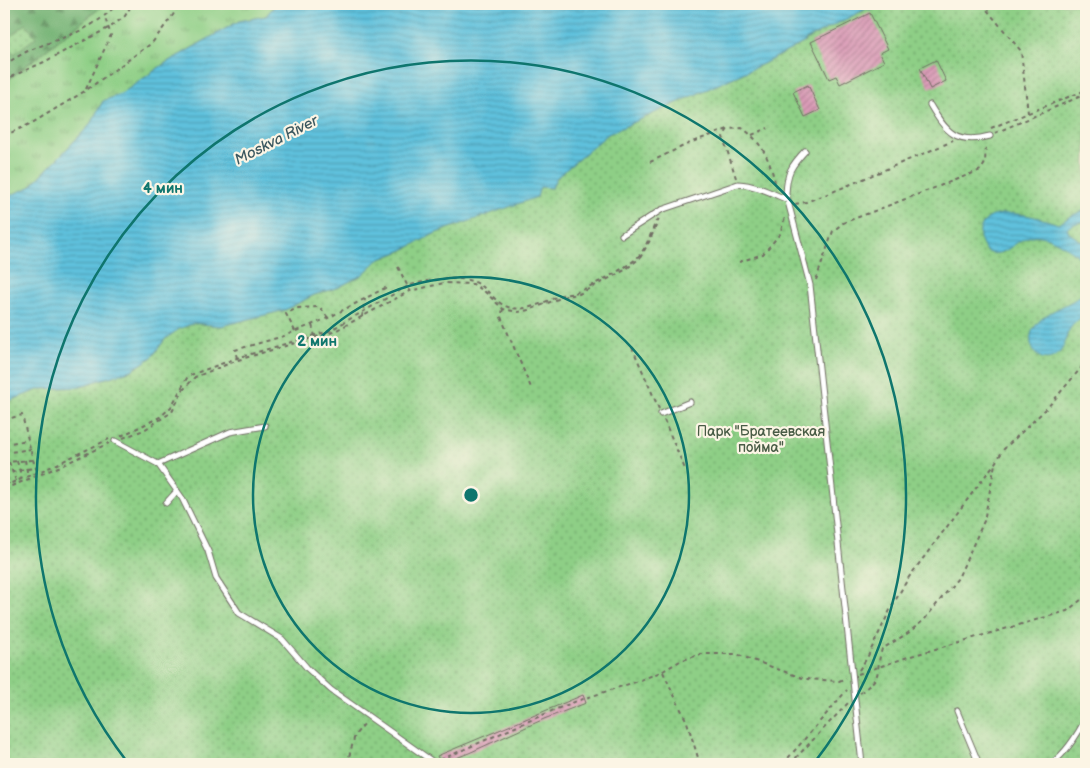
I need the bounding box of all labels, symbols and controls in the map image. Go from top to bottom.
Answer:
water label: Moskva River [231,111,322,170]
text: 4 мин [143,179,183,198]
text: 2 мин [297,332,337,351]
park label: Парк "Братеевская пойма" [697,423,825,456]
centre of rings [462,486,480,504]

